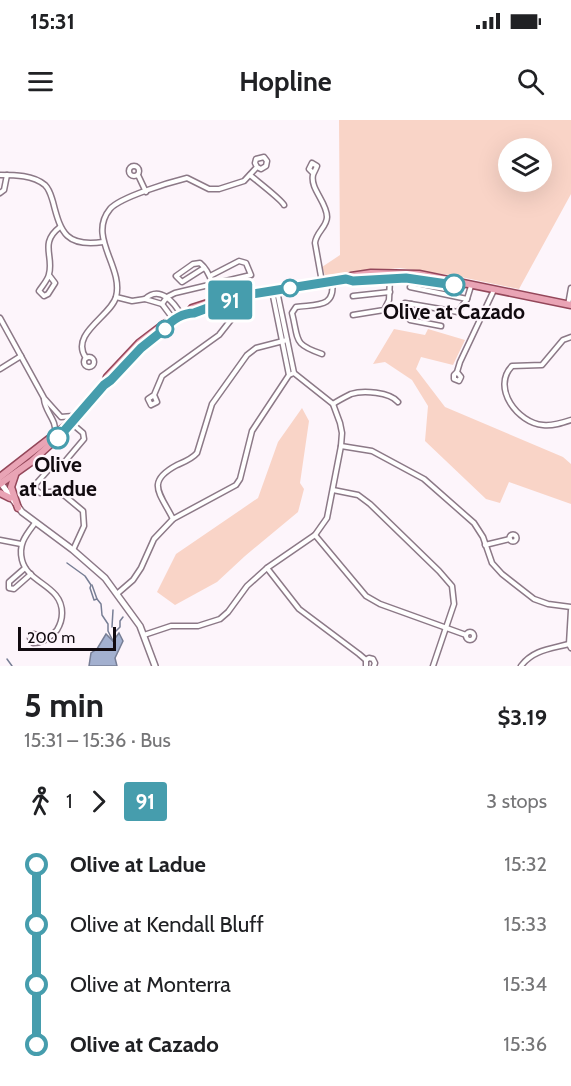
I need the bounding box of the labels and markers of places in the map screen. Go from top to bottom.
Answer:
marker: Olive at Cazado [443,274,465,296]
unlabelled marker [281,279,299,297]
place label: Olive at Cazado [383,299,525,324]
unlabelled marker [156,320,174,338]
marker: Olive at Ladue [47,427,69,449]
place label: Olive at Ladue [19,452,97,501]

